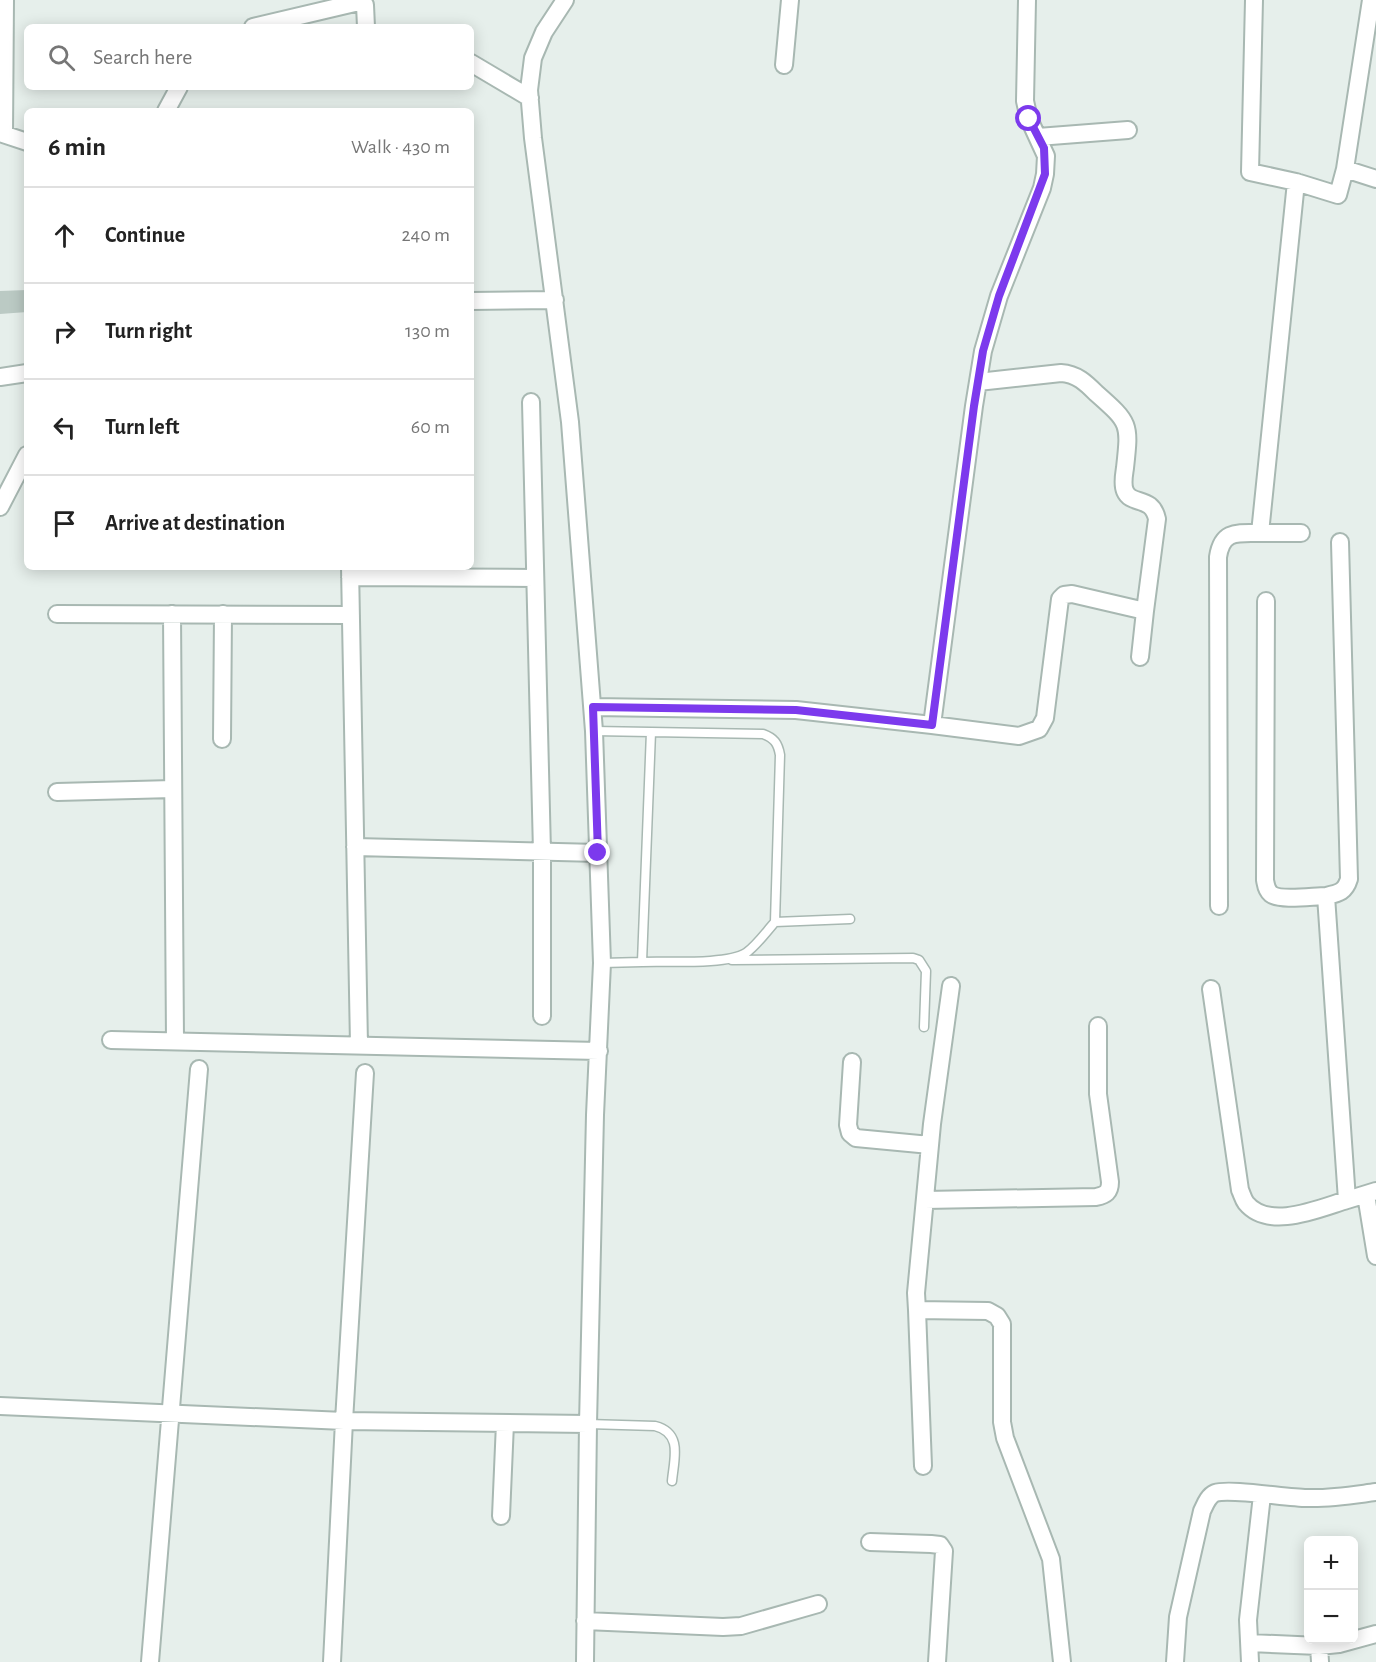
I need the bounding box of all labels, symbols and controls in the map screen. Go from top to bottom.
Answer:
search box [24,24,474,90]
icon: search [45,41,78,74]
text: Search here [93,46,192,68]
route start [1015,105,1041,131]
text: 6 min [48,134,106,160]
text: Walk · 430 m [351,137,450,157]
icon: ahead [48,219,81,252]
text: Continue [105,224,185,246]
text: 240 m [401,225,450,245]
icon: right [48,315,81,348]
text: Turn right [105,320,192,342]
text: 130 m [405,321,450,341]
icon: left [48,411,81,444]
text: Turn left [105,416,179,438]
text: 60 m [411,417,450,437]
icon: arrive [48,507,81,540]
text: Arrive at destination [105,512,285,534]
route end [584,839,610,865]
map controls [1304,1536,1358,1644]
button: + [1304,1536,1358,1590]
button: − [1304,1590,1358,1644]

